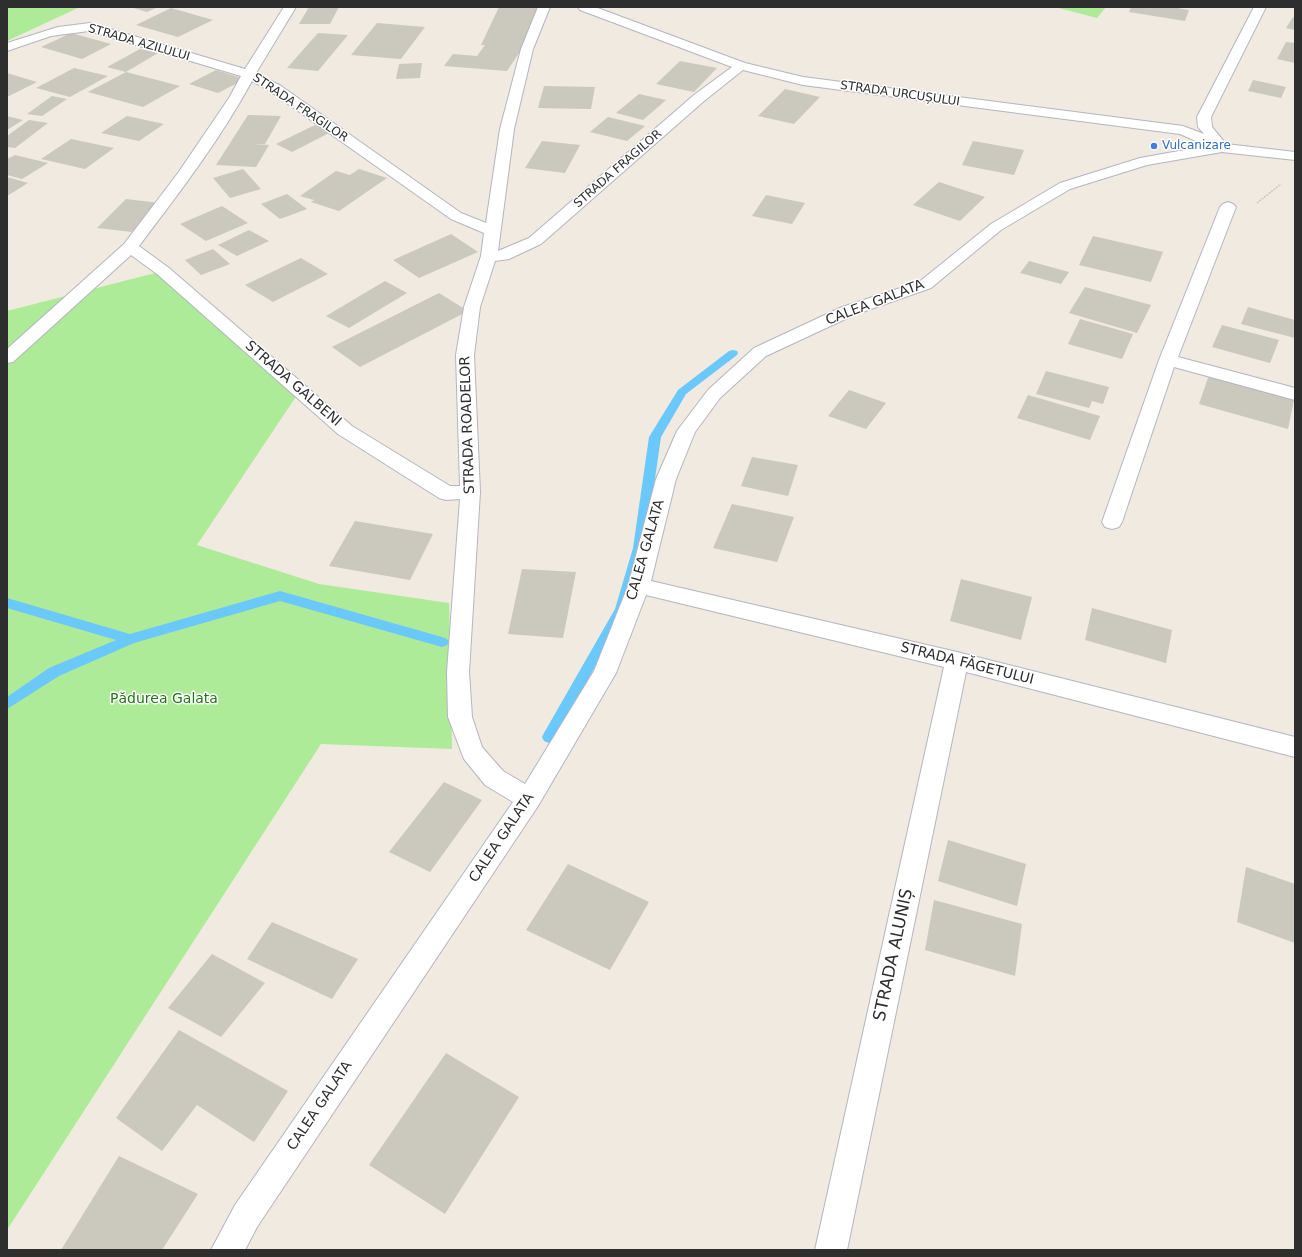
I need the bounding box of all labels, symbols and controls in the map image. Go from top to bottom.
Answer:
street label: STRADA AZILULUI [86,22,192,64]
street label: STRADA FRAGILOR [250,71,350,145]
street label: STRADA URCUȘULUI [839,78,961,110]
street label: STRADA FRAGILOR [571,127,665,211]
place label: Vulcanizare [1162,139,1231,153]
marker: Vulcanizare [1149,141,1159,151]
street label: CALEA GALATA [823,277,927,329]
street label: STRADA GALBENI [241,338,345,430]
street label: STRADA ROADELOR [457,356,479,494]
street label: CALEA GALATA [624,498,668,602]
street label: STRADA FĂGETULUI [899,639,1035,689]
park label: Pădurea Galata [110,691,218,707]
street label: CALEA GALATA [466,790,538,886]
street label: STRADA ALUNIȘ [870,887,918,1023]
street label: CALEA GALATA [284,1058,356,1154]

